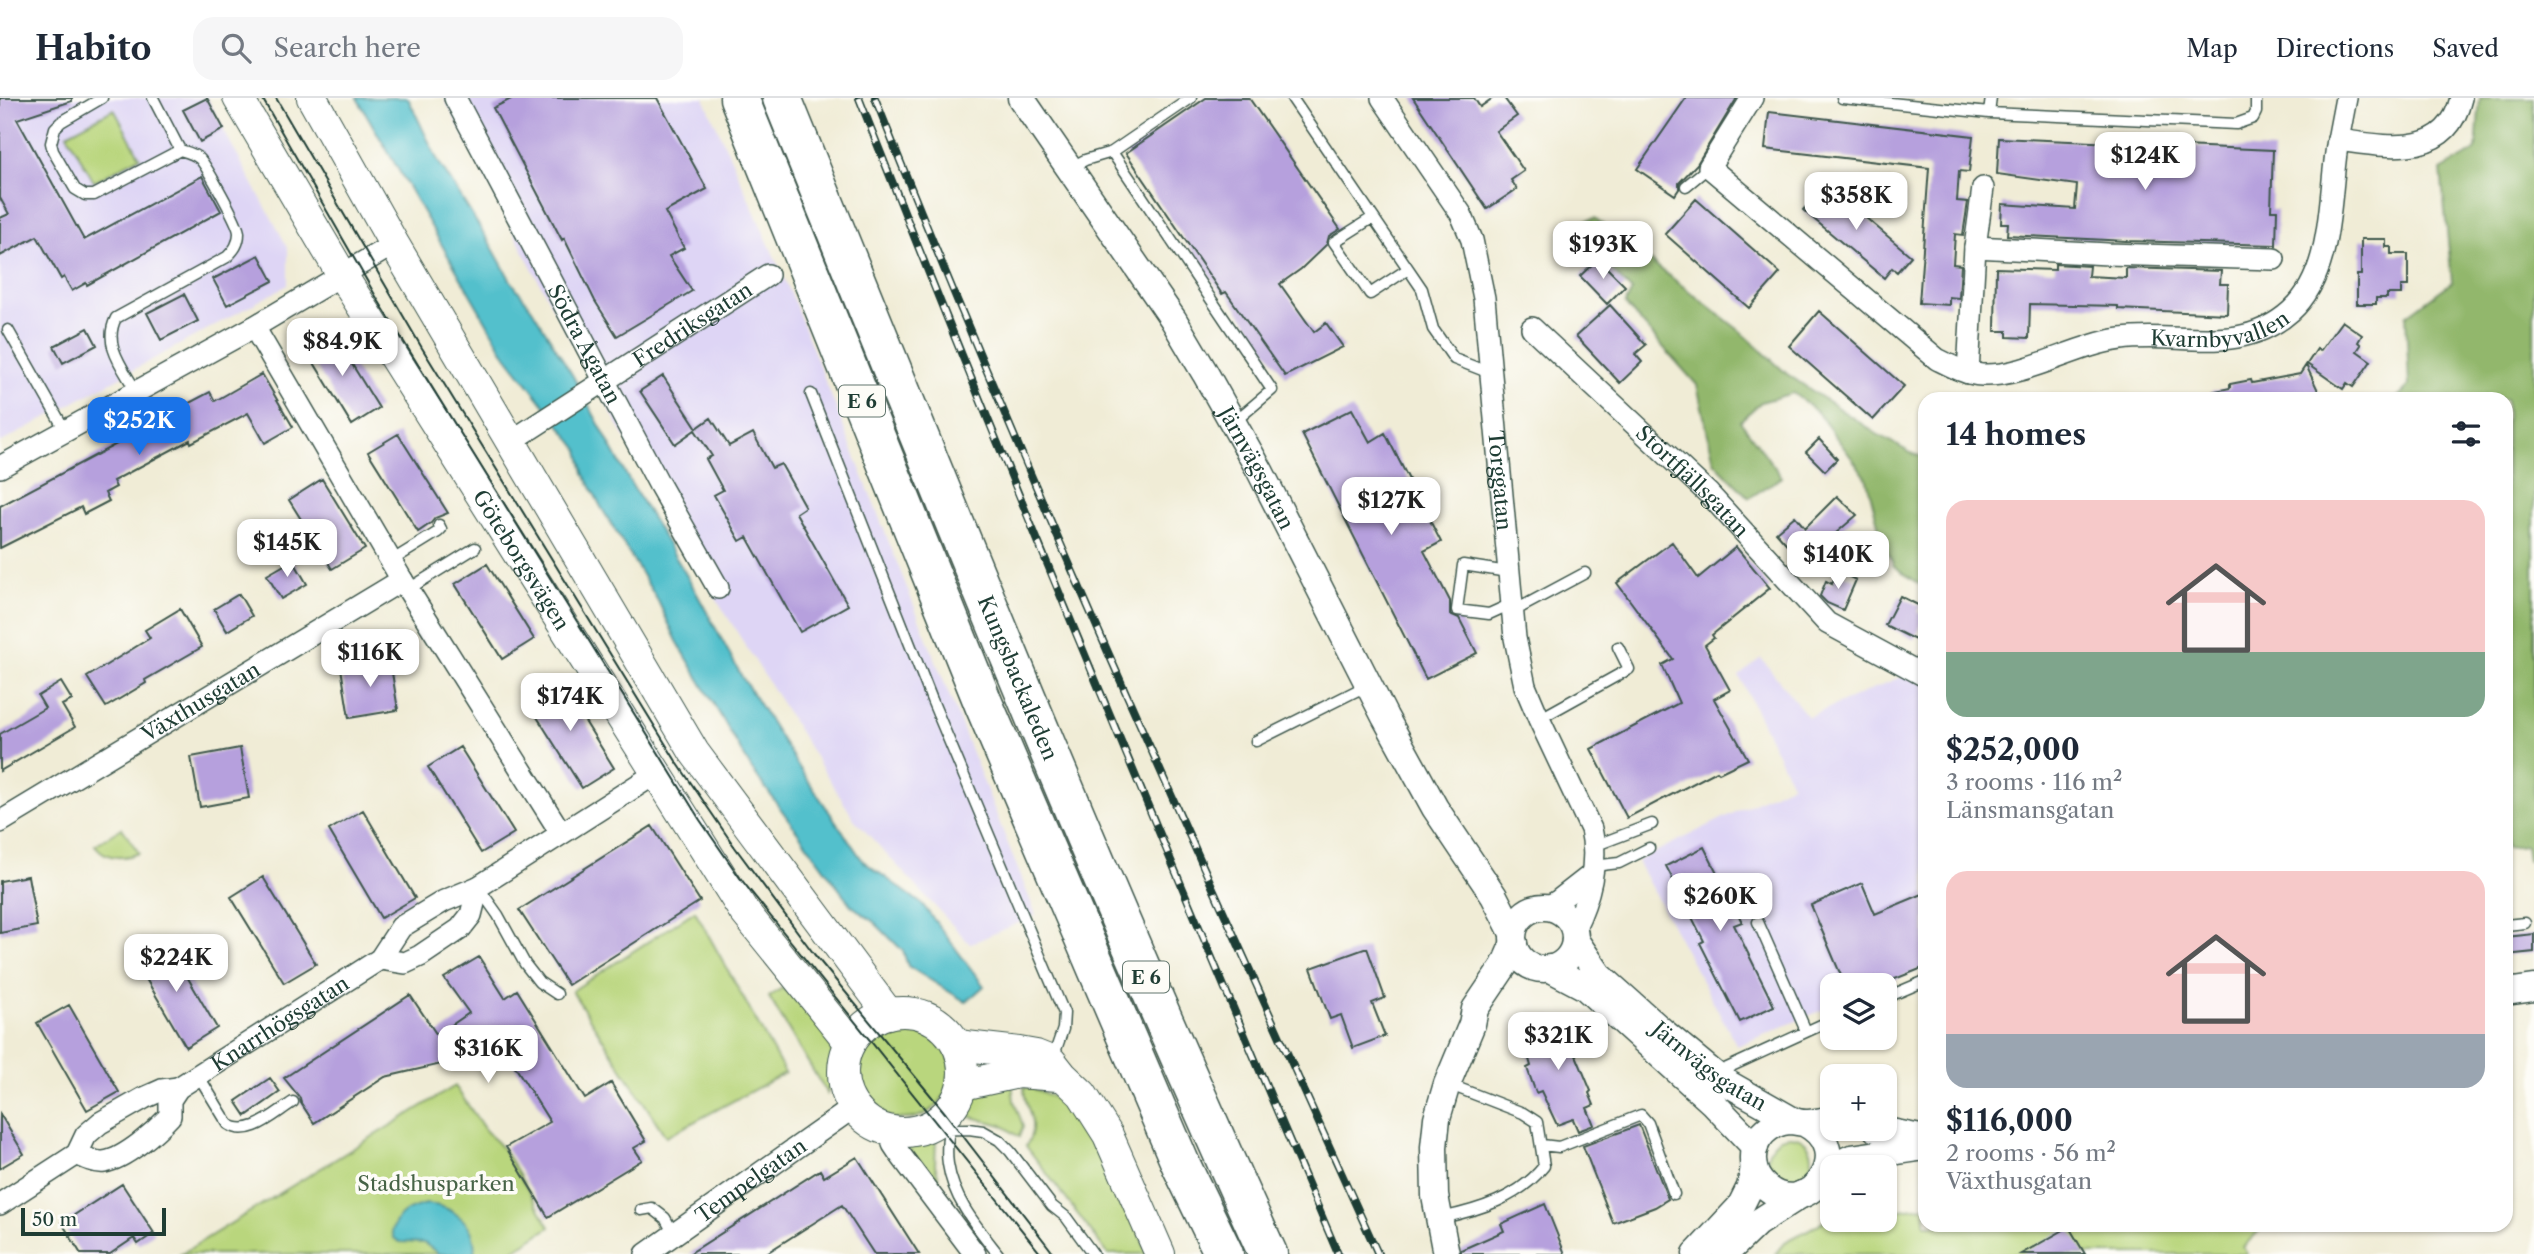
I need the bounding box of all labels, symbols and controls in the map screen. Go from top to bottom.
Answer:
search box [193,17,683,80]
text: Habito [35,28,151,69]
icon: search [217,29,255,67]
text: Search here [273,32,421,64]
text: Map [2186,34,2238,63]
text: Directions [2276,34,2394,63]
text: Saved [2432,34,2499,63]
pin: $124K [2096,132,2194,192]
text: $124K [2111,141,2179,169]
pin: $358K [1807,172,1905,232]
text: $358K [1820,181,1892,209]
pin: $193K [1554,222,1652,281]
text: $193K [1569,230,1637,258]
street label: Fredriksgatan [628,276,756,372]
street label: Södra Ågatan [543,280,627,408]
street label: Kvarnbyvallen [2150,305,2294,352]
pin: $84.9K [285,318,399,378]
text: $84.9K [303,327,381,355]
road number: E 6 [839,386,885,416]
pin: $252K [90,398,188,457]
street label: Järnvägsgatan [1212,399,1300,533]
text: $252K [103,406,175,434]
icon: filters [2447,415,2485,453]
text: 14 homes [1946,416,2086,453]
street label: Störtfjällsgatan [1631,420,1754,542]
street label: Torggatan [1484,429,1518,531]
pin: $127K [1342,478,1440,537]
street label: Göteborgsvägen [468,485,575,634]
text: $127K [1357,486,1425,514]
pin: $145K [238,519,336,579]
text: $145K [253,528,321,556]
pin: $140K [1789,532,1887,591]
text: $140K [1803,540,1873,568]
icon: home [2153,545,2279,671]
street label: Kungsbackaleden [973,592,1064,764]
pin: $116K [321,630,419,689]
text: $116K [337,638,403,666]
street label: Växthusgatan [136,656,264,747]
pin: $174K [521,674,619,733]
text: $174K [537,682,603,710]
text: $252,000 [1946,731,2080,768]
text: 3 rooms · 116 m² [1946,768,2122,796]
text: Länsmansgatan [1946,796,2114,824]
pin: $260K [1671,874,1769,933]
text: $260K [1683,882,1757,910]
icon: home [2153,916,2279,1042]
pin: $224K [127,934,225,994]
text: $224K [140,943,212,971]
road number: E 6 [1123,962,1169,992]
street label: Knarrhögsgatan [206,970,353,1076]
map controls [1820,973,1897,1232]
button: layers [1820,973,1897,1050]
pin: $321K [1509,1012,1607,1072]
street label: Järnvägsgatan [1645,1014,1771,1115]
text: $321K [1524,1021,1592,1049]
pin: $316K [439,1026,537,1085]
text: $316K [454,1034,522,1062]
button: + [1820,1064,1897,1141]
text: $116,000 [1946,1102,2073,1139]
street label: Tempelgatan [690,1132,811,1228]
text: 2 rooms · 56 m² [1946,1139,2116,1167]
button: − [1820,1155,1897,1232]
text: Växthusgatan [1946,1167,2092,1195]
park label: Stadshusparken [357,1171,515,1196]
scale bar [21,1205,166,1237]
text: 50 m [32,1208,77,1231]

